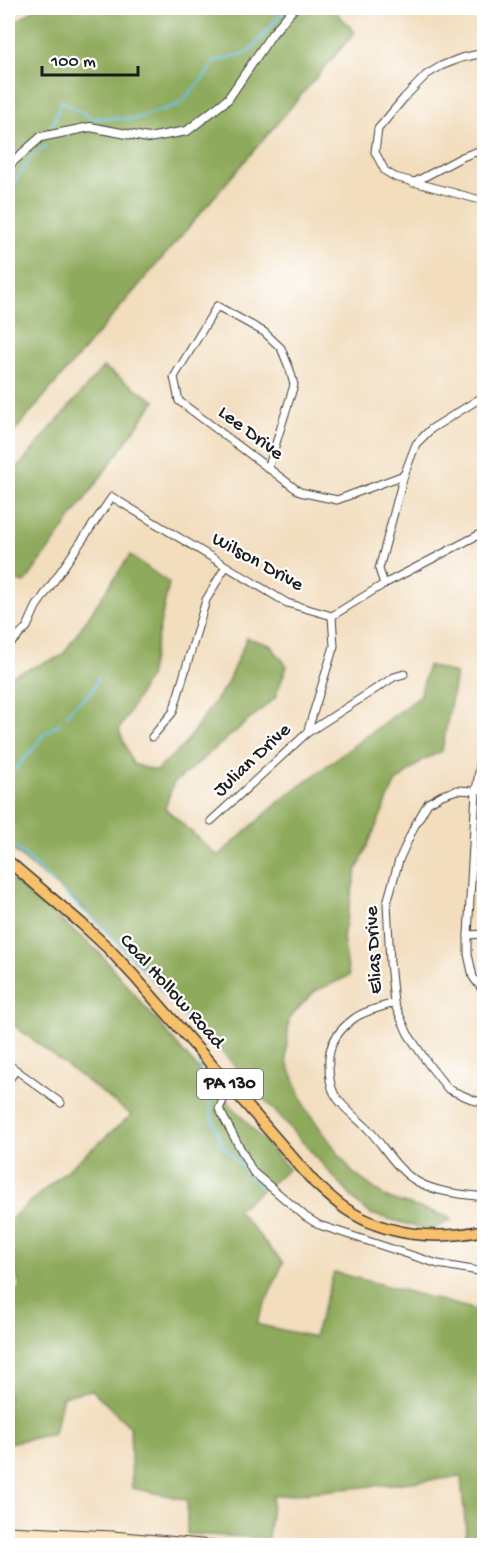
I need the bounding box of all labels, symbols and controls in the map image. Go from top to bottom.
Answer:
scale bar [42,39,138,77]
text: 100 m [50,52,96,73]
street label: Lee Drive [213,402,288,467]
street label: Wilson Drive [207,528,307,598]
street label: Julian Drive [209,719,297,803]
street label: Elias Drive [361,905,389,995]
street label: Coal Hollow Road [113,930,230,1056]
road number: PA 130 [197,1069,263,1099]

